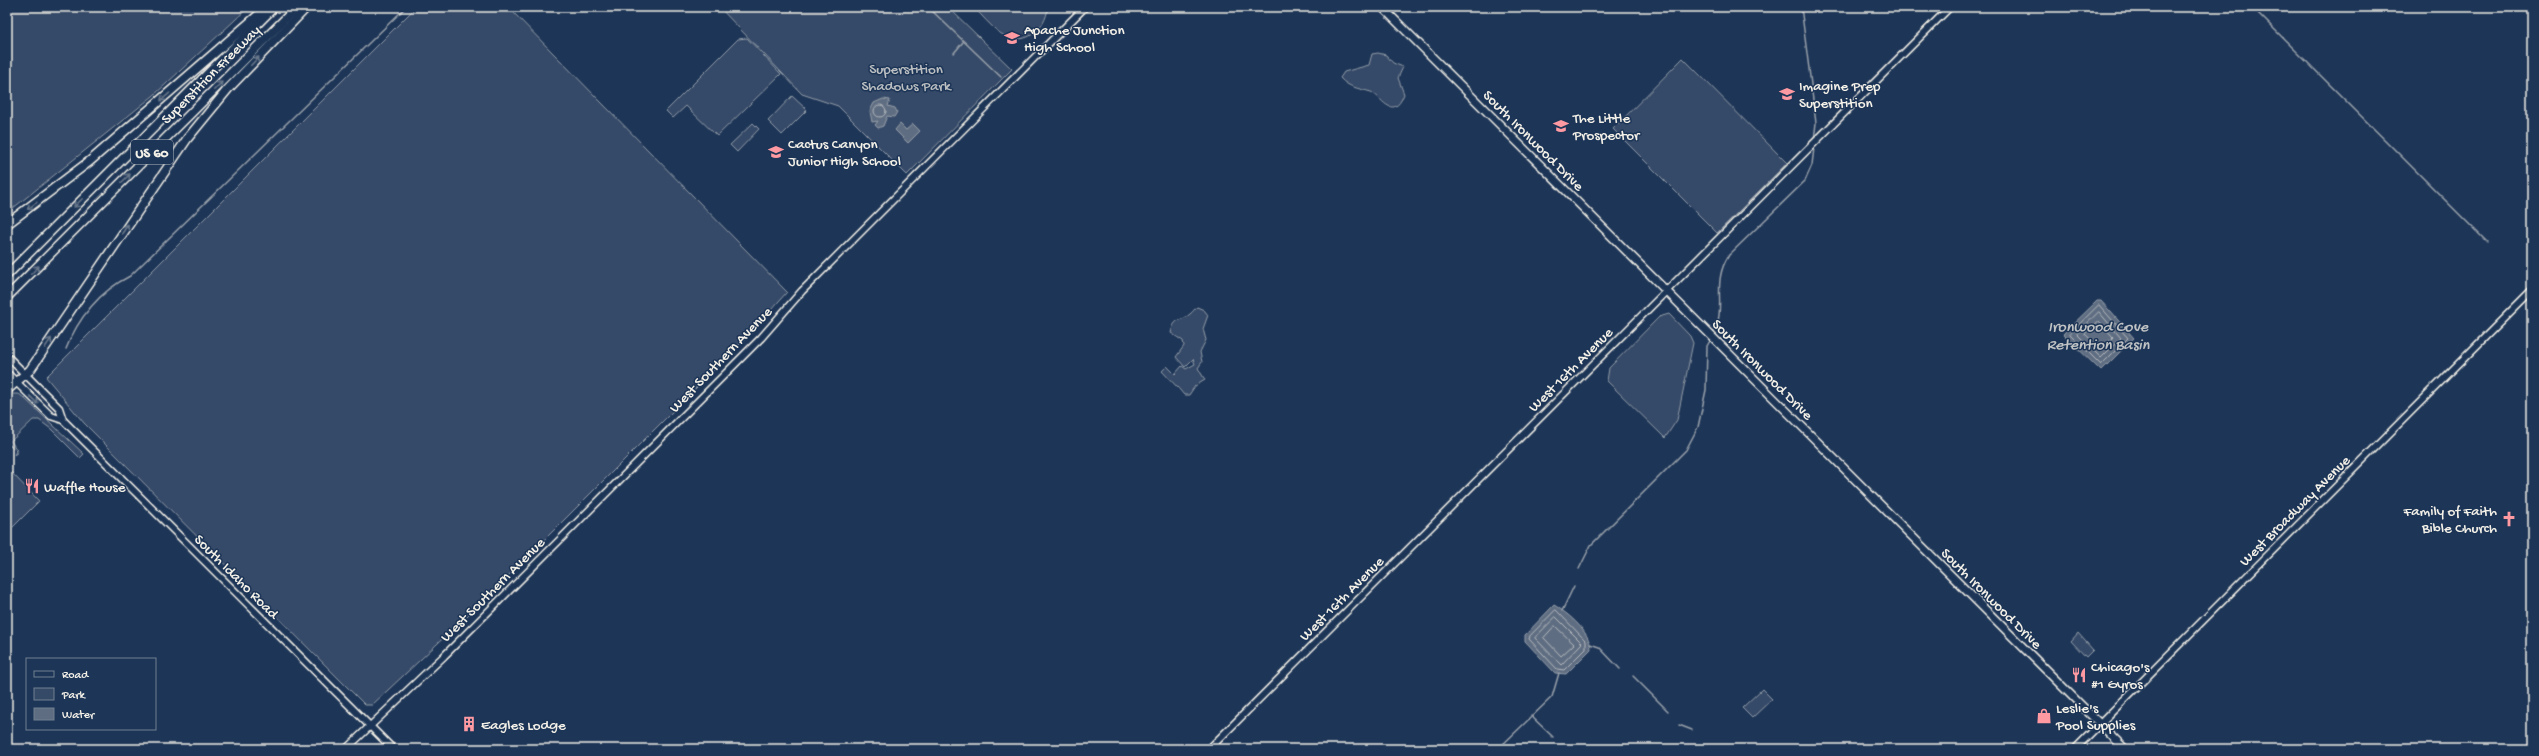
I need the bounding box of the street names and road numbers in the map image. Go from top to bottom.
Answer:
street label: Superstition Freeway [158,22,265,129]
street label: South Ironwood Drive [1478,87,1587,196]
road number: US 60 [131,140,173,164]
street label: West Southern Avenue [666,303,777,417]
street label: South Ironwood Drive [1707,316,1816,425]
street label: West 16th Avenue [1525,324,1618,416]
street label: West Broadway Avenue [2236,452,2355,571]
street label: South Idaho Road [189,531,283,624]
street label: West Southern Avenue [437,534,550,646]
street label: South Ironwood Drive [1936,545,2045,654]
street label: West 16th Avenue [1296,553,1389,645]

